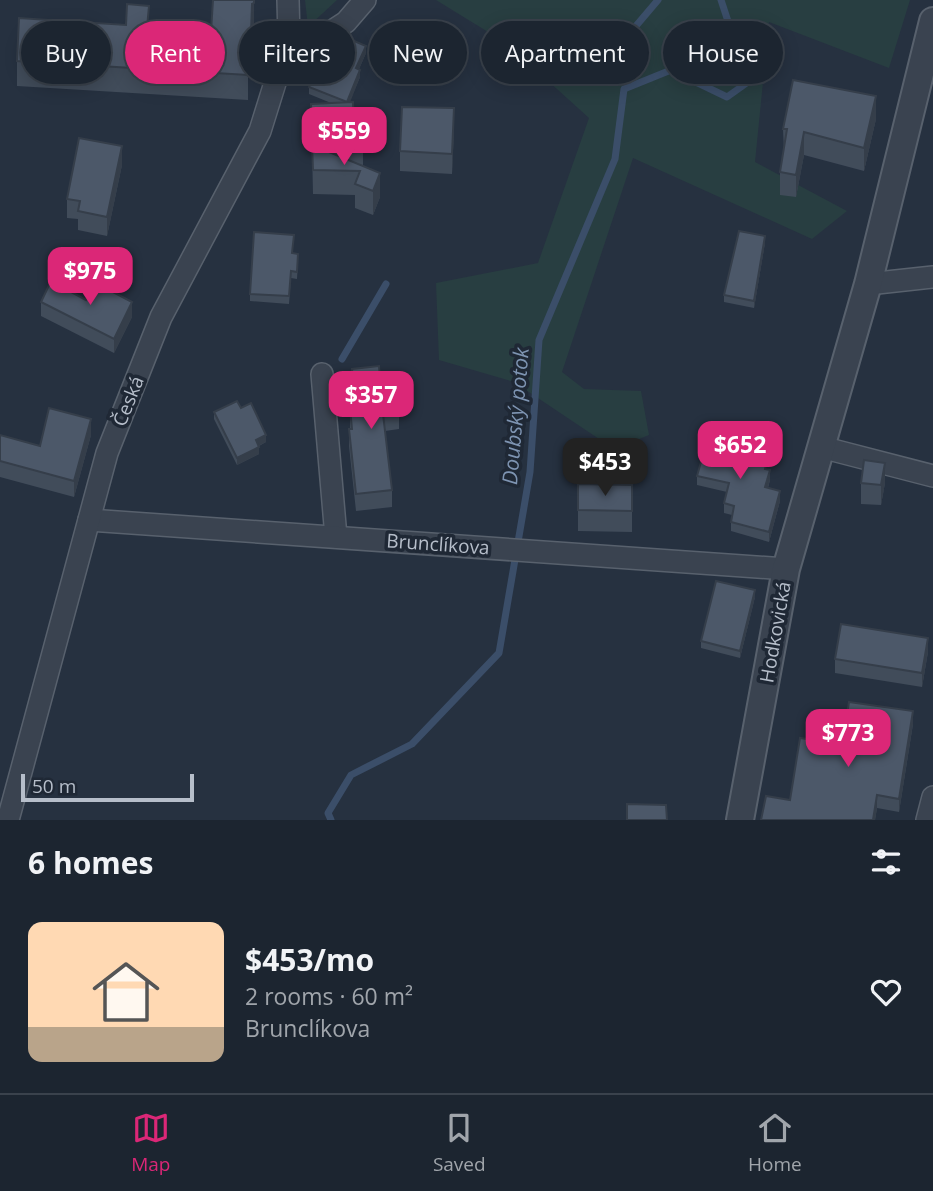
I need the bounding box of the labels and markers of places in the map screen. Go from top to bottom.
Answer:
pin: $559 [303,108,385,167]
pin: $975 [49,247,131,307]
pin: $357 [330,372,412,431]
pin: $652 [699,421,781,481]
pin: $453 [564,438,646,498]
pin: $773 [807,710,889,769]

